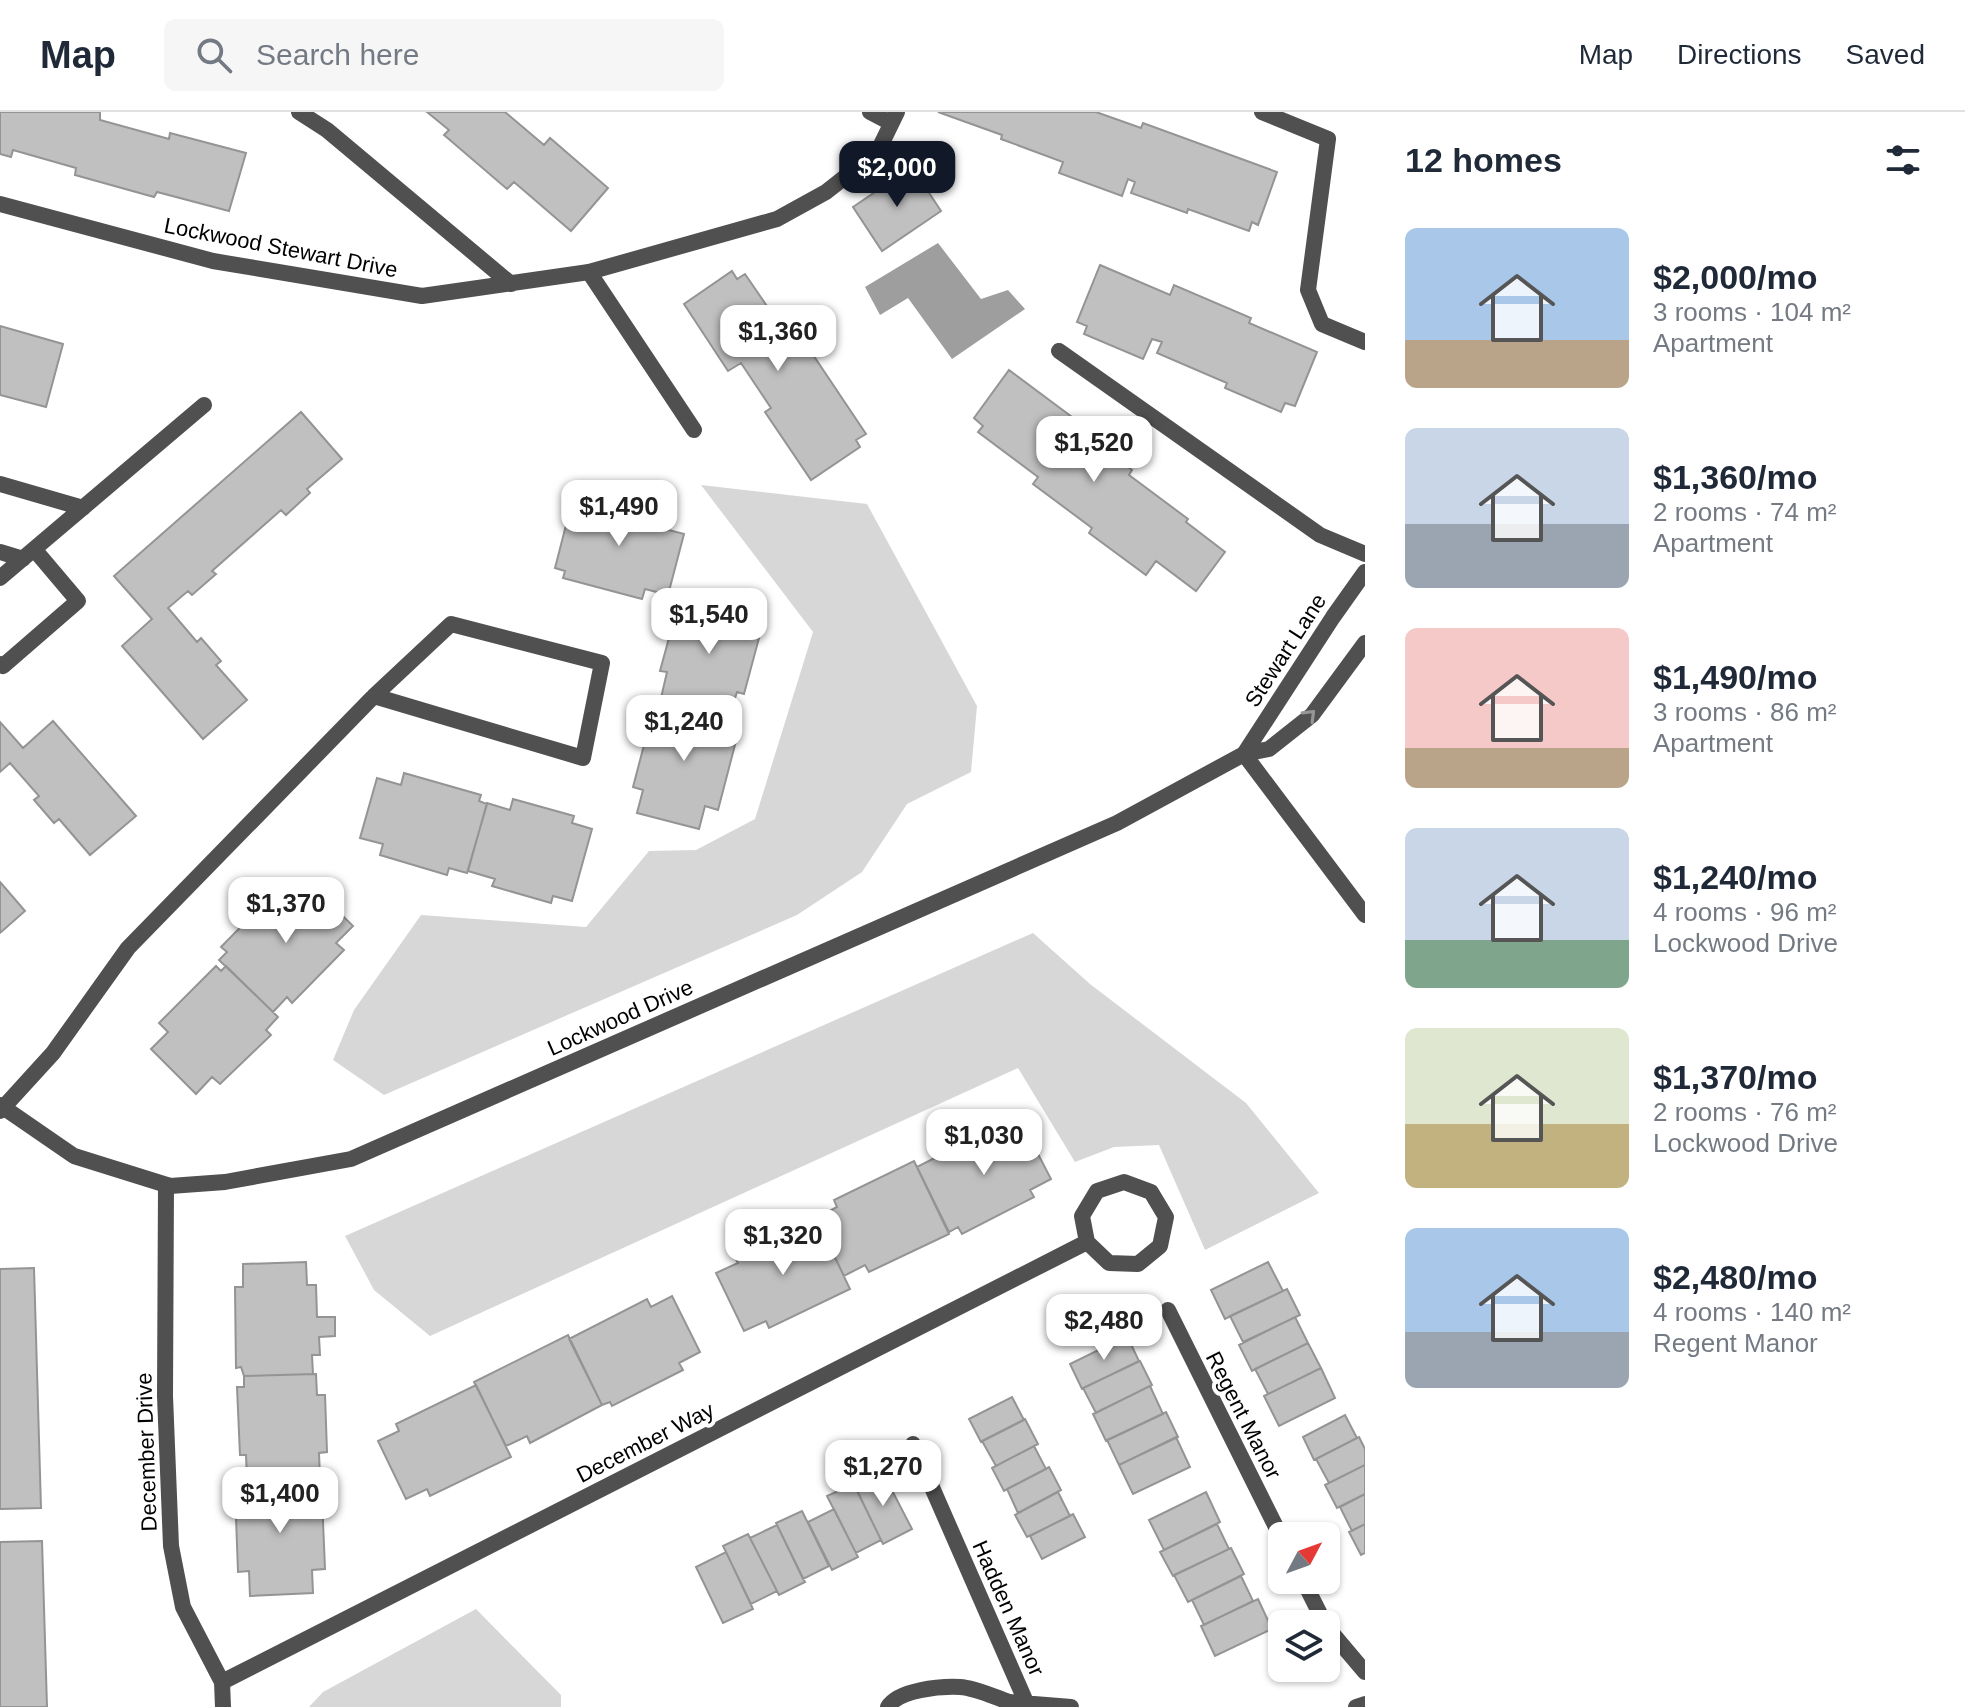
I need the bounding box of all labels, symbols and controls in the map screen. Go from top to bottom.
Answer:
search box [164,19,724,91]
icon: search [192,33,236,77]
text: Map [40,34,116,76]
text: Search here [256,38,419,71]
text: Map [1579,39,1633,70]
text: Directions [1677,39,1802,70]
text: Saved [1846,39,1925,70]
icon: filters [1881,138,1925,182]
pin: $2,000 [832,141,962,209]
text: 12 homes [1405,141,1562,179]
text: $2,000 [857,152,937,182]
street label: Lockwood Stewart Drive [162,213,400,282]
text: $2,000/mo [1653,258,1817,296]
icon: home [1469,260,1565,356]
text: 3 rooms · 104 m² [1653,297,1851,327]
pin: $1,360 [713,305,843,373]
text: $1,360 [738,316,818,346]
text: Apartment [1653,328,1773,358]
pin: $1,520 [1029,416,1159,484]
text: $1,520 [1054,427,1134,457]
text: $1,360/mo [1653,458,1817,496]
icon: home [1469,460,1565,556]
pin: $1,490 [554,480,684,548]
text: $1,490 [579,491,659,521]
text: 2 rooms · 74 m² [1653,497,1837,527]
text: Apartment [1653,528,1773,558]
pin: $1,540 [644,588,774,656]
street label: Stewart Lane [1240,589,1331,711]
text: $1,540 [669,599,749,629]
text: $1,490/mo [1653,658,1817,696]
icon: home [1469,660,1565,756]
pin: $1,240 [619,695,749,763]
text: 3 rooms · 86 m² [1653,697,1837,727]
text: $1,240 [644,706,724,736]
one-way arrow [1300,710,1315,725]
text: Apartment [1653,728,1773,758]
text: $1,240/mo [1653,858,1817,896]
icon: home [1469,860,1565,956]
pin: $1,370 [221,877,351,945]
text: $1,370 [246,888,326,918]
text: 4 rooms · 96 m² [1653,897,1837,927]
text: Lockwood Drive [1653,928,1838,958]
street label: Lockwood Drive [544,974,697,1061]
text: $1,370/mo [1653,1058,1817,1096]
icon: home [1469,1060,1565,1156]
text: 2 rooms · 76 m² [1653,1097,1837,1127]
pin: $1,030 [919,1109,1049,1177]
text: $1,030 [944,1120,1024,1150]
text: Lockwood Drive [1653,1128,1838,1158]
pin: $1,320 [718,1209,848,1277]
text: $1,320 [743,1220,823,1250]
text: $2,480/mo [1653,1258,1817,1296]
icon: home [1469,1260,1565,1356]
pin: $2,480 [1039,1294,1169,1362]
text: 4 rooms · 140 m² [1653,1297,1851,1327]
text: $2,480 [1064,1305,1144,1335]
text: Regent Manor [1653,1328,1818,1358]
street label: Regent Manor [1201,1347,1286,1483]
street label: December Drive [131,1372,162,1532]
street label: December Way [572,1397,718,1488]
pin: $1,270 [818,1440,948,1508]
text: $1,270 [843,1451,923,1481]
pin: $1,400 [215,1467,345,1535]
text: $1,400 [240,1478,320,1508]
north arrow [1268,1522,1340,1594]
map controls [1268,1522,1340,1682]
street label: Hadden Manor [968,1537,1050,1680]
button: layers [1268,1610,1340,1682]

